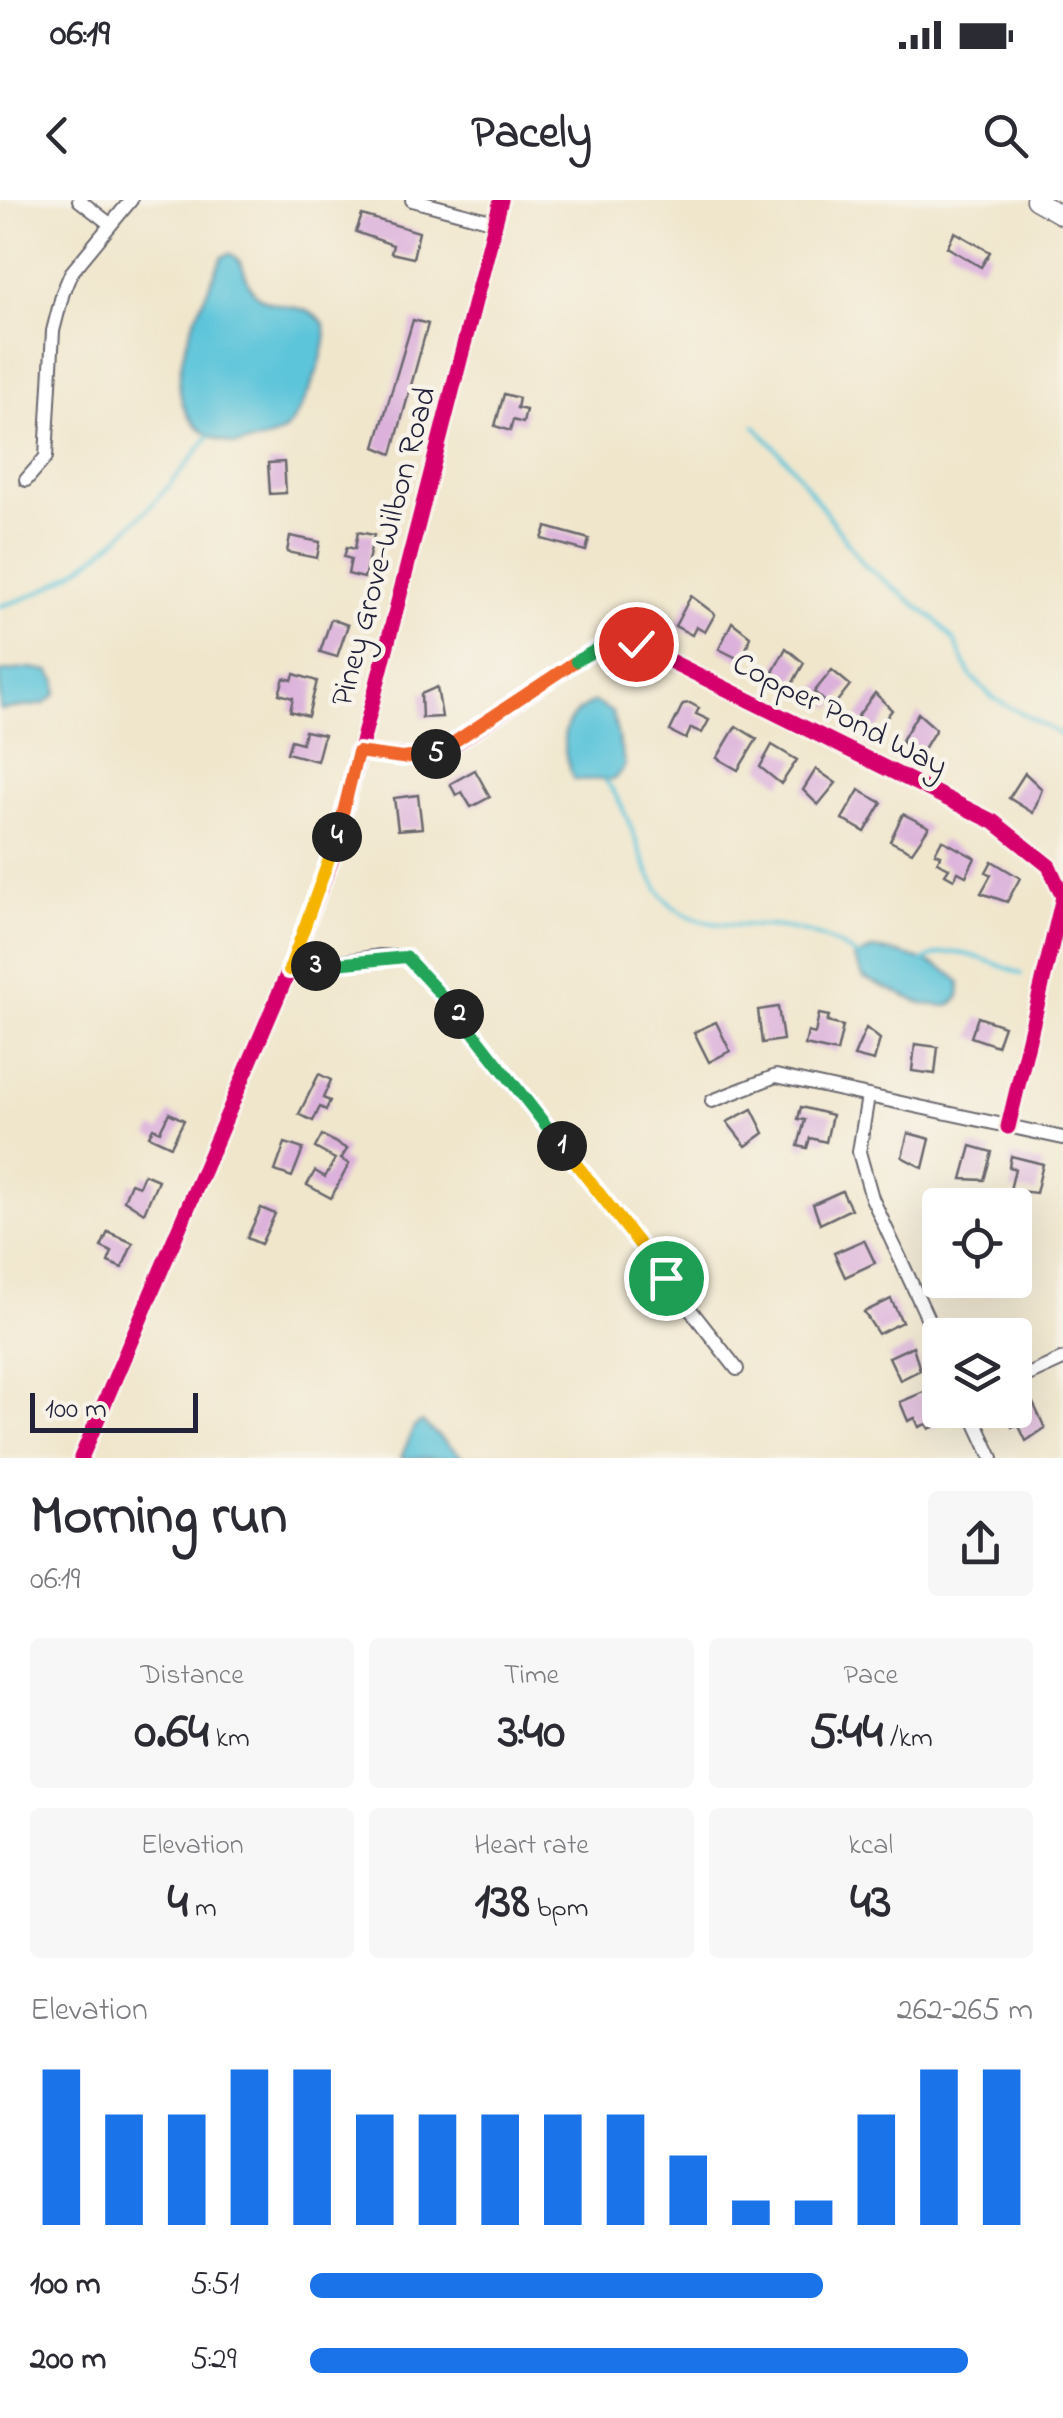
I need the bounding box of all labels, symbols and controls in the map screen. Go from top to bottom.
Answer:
text: 06:19 [50,7,110,63]
text: Pacely [471,102,592,168]
icon: back [30,108,85,163]
icon: search [978,108,1033,163]
street label: Piney Grove-Wilbon Road [320,382,451,712]
pin [594,602,679,687]
icon: check [609,617,664,672]
street label: Copper Pond Way [724,642,955,791]
pin: 5 [411,729,461,779]
text: 5 [428,733,444,774]
pin: 4 [312,812,362,862]
text: 4 [331,816,343,857]
pin: 3 [291,941,341,991]
text: 3 [310,945,322,986]
pin: 2 [434,989,484,1039]
text: 2 [452,993,466,1034]
pin: 1 [537,1121,587,1171]
text: 1 [558,1125,566,1166]
map controls [922,1188,1032,1428]
button: locate [922,1188,1032,1298]
pin [624,1236,709,1321]
icon: arrive [639,1251,694,1306]
button: layers [922,1318,1032,1428]
scale bar [30,1388,198,1432]
text: 100 m [45,1390,107,1431]
text: Morning run [30,1479,287,1559]
button: share [928,1491,1033,1596]
text: 06:19 [30,1557,80,1604]
text: Distance [141,1656,244,1697]
text: Time [504,1656,559,1697]
text: Pace [844,1656,898,1697]
text: 0.64 [134,1697,209,1770]
text: 3:40 [498,1697,565,1770]
text: 5:44 [809,1697,883,1770]
text: km [209,1719,250,1760]
text: /km [883,1719,933,1760]
text: Elevation [141,1826,244,1867]
text: Heart rate [474,1826,589,1867]
text: kcal [849,1826,893,1867]
text: 4 [167,1867,188,1940]
text: 138 [474,1867,530,1940]
text: 43 [850,1867,891,1940]
text: m [188,1889,217,1930]
text: bpm [530,1889,589,1930]
text: Elevation [30,1988,148,2035]
text: 262–265 m [897,1988,1033,2035]
text: 100 m [30,2262,101,2309]
text: 5:51 [190,2262,240,2309]
text: 200 m [30,2337,106,2384]
text: 5:29 [190,2337,237,2384]

